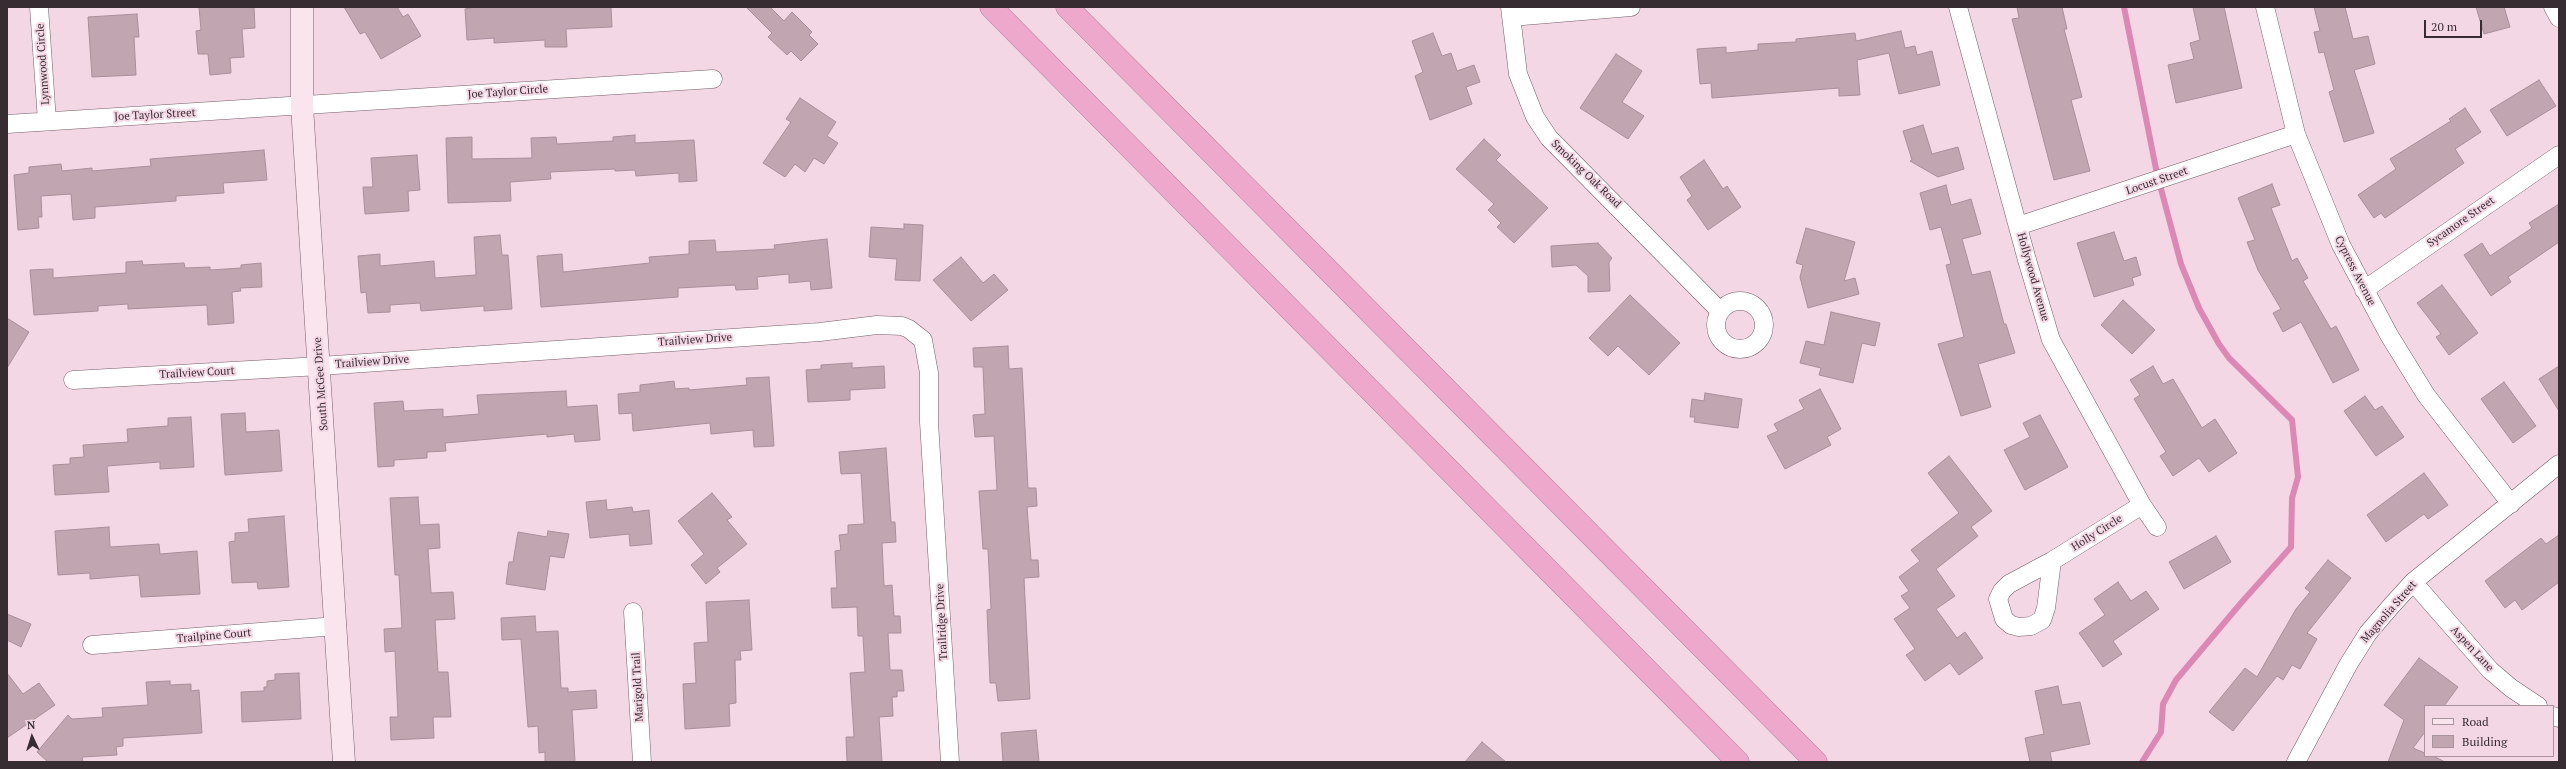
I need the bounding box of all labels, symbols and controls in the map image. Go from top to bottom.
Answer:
scale bar [2426,12,2484,38]
text: 20 m [2431,19,2457,34]
street label: Lynnwood Circle [34,23,52,105]
street label: Joe Taylor Circle [467,83,549,101]
street label: Joe Taylor Street [114,106,196,124]
street label: Smoking Oak Road [1548,137,1624,211]
street label: Locust Street [2124,164,2190,198]
street label: Sycamore Street [2425,194,2497,250]
street label: Hollywood Avenue [2014,231,2052,323]
street label: Cypress Avenue [2332,234,2378,308]
street label: Trailview Drive [658,331,732,349]
street label: South McGee Drive [311,337,331,431]
street label: Trailview Drive [335,353,409,371]
street label: Trailview Court [159,364,235,382]
street label: Holly Circle [2069,512,2125,554]
street label: Magnolia Street [2359,578,2419,646]
street label: Trailridge Drive [933,583,951,661]
street label: Aspen Lane [2448,624,2496,674]
street label: Trailpine Court [176,626,252,646]
street label: Marigold Trail [630,652,646,722]
legend [2424,705,2554,757]
text: Road [2462,714,2489,729]
north arrow [12,717,52,757]
text: N [27,718,36,732]
text: Building [2462,734,2507,749]

